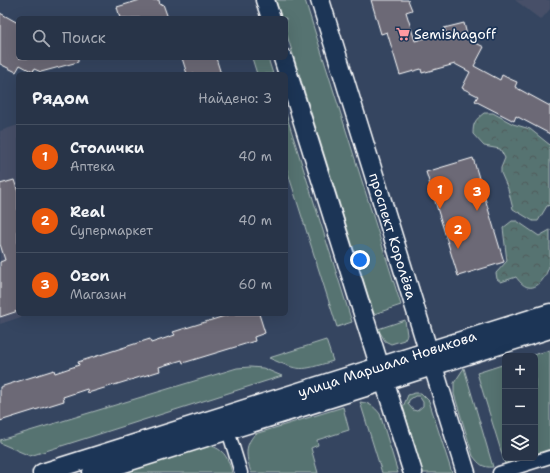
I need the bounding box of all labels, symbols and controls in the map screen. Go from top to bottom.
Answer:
search box [16,16,288,60]
place label: Semishagoff [414,25,497,43]
supermarket icon: Semishagoff [395,26,411,42]
icon: search [30,27,52,49]
text: Поиск [62,28,106,48]
text: Рядом [32,87,89,109]
text: Найдено: 3 [198,90,272,107]
text: Столички [70,138,144,158]
text: 1 [42,148,48,165]
text: 40 m [238,148,272,165]
text: Аптека [70,158,115,175]
street label: проспект Королёва [365,171,421,302]
pin: 1 [427,176,453,209]
pin: 3 [464,178,490,211]
text: Real [70,202,105,222]
text: 2 [40,212,50,229]
text: 40 m [238,212,272,229]
pin: 2 [445,216,471,249]
text: Супермаркет [70,222,153,239]
your location [350,250,370,270]
text: Ozon [70,266,110,286]
text: 3 [40,276,50,293]
text: 60 m [239,276,272,293]
text: Магазин [70,286,126,303]
street label: улица Маршала Новикова [296,327,479,401]
map controls [502,353,538,461]
button: + [502,353,538,389]
button: − [502,389,538,425]
button: layers [502,425,538,461]

